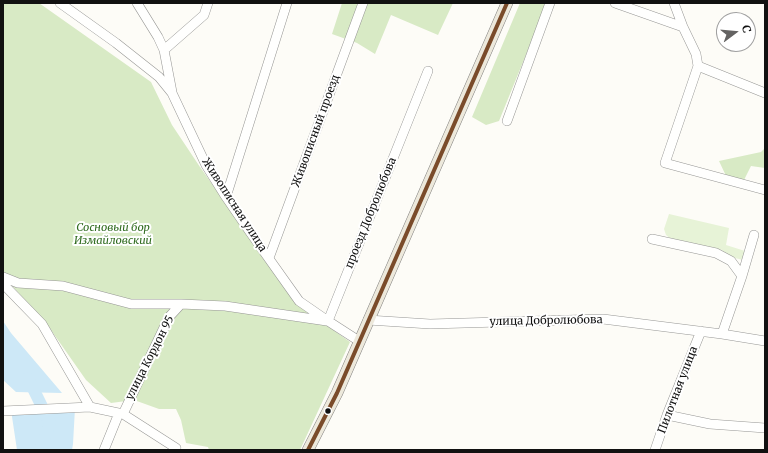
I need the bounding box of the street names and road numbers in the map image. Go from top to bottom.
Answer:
street label: Живописный проезд [289,73,343,189]
street label: Живописная улица [199,156,269,254]
street label: проезд Добролюбова [343,156,399,270]
street label: улица Добролюбова [489,313,603,329]
street label: улица Кордон 95 [123,314,177,402]
street label: Пилотная улица [655,345,701,435]

